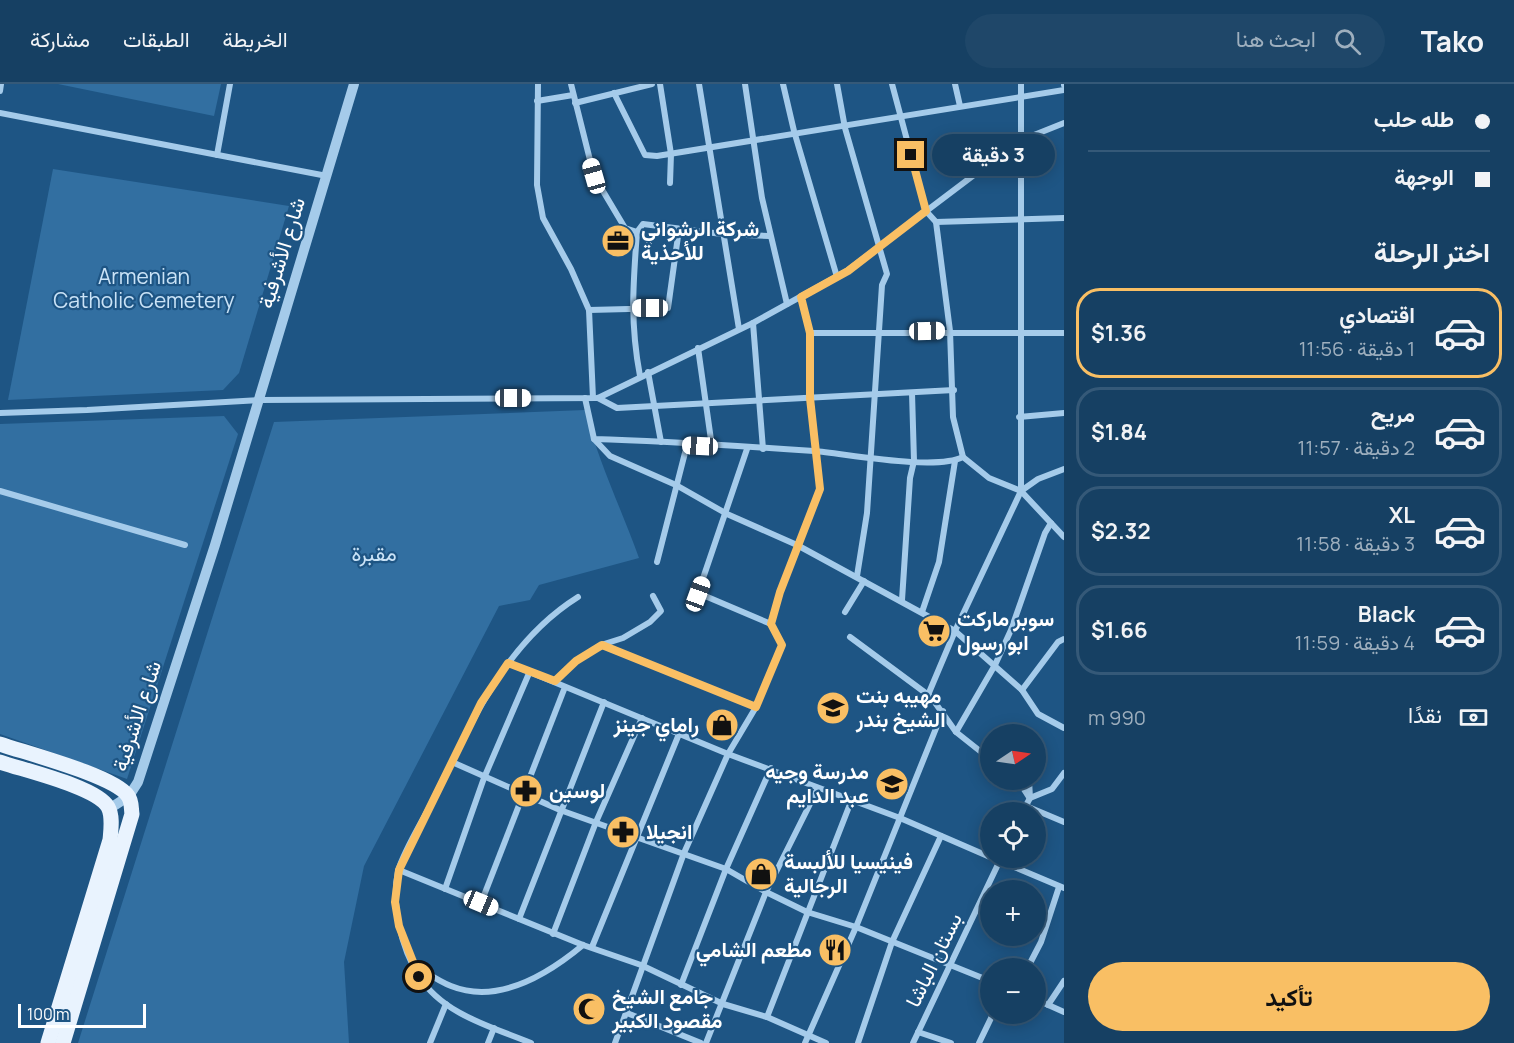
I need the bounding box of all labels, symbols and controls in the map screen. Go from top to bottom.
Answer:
search box [965,14,1385,68]
text: Tako [1421,22,1484,60]
text: ابحث هنا [1236,24,1316,54]
text: مشاركة [30,25,90,53]
text: الطبقات [123,25,190,53]
text: الخريطة [223,25,288,53]
icon: search [1331,25,1364,58]
text: طله حلب [1374,104,1454,134]
callout: 3 دقيقة [932,134,1055,176]
route end [897,141,924,168]
text: 3 دقيقة [962,141,1025,168]
car [580,156,608,196]
text: الوجهة [1394,162,1454,192]
street label: شارع الأشرفية [251,194,312,312]
place label: شركة الرشواني للأحذية [641,214,759,266]
office icon: شركة الرشواني للأحذية [600,223,636,259]
text: اختر الرحلة [1374,233,1490,270]
park label: Armenian Catholic Cemetery [53,262,235,314]
car [632,299,668,317]
text: اقتصادي [1339,300,1415,330]
icon: car [1433,306,1487,360]
text: $1.36 [1091,318,1147,348]
car [909,322,945,340]
text: 1 دقيقة · 11:56 [1299,335,1415,362]
car [495,389,531,407]
text: مريح [1371,399,1415,429]
icon: car [1433,405,1487,459]
text: $1.84 [1091,417,1147,447]
text: 2 دقيقة · 11:57 [1298,434,1415,461]
car [682,436,718,456]
text: XL [1389,500,1415,530]
icon: car [1433,504,1487,558]
text: $2.32 [1091,516,1151,546]
text: 3 دقيقة · 11:58 [1296,530,1415,557]
park label: مقبرة [351,539,397,567]
car [683,574,713,614]
text: Black [1358,599,1415,629]
icon: car [1433,603,1487,657]
place label: سوبر ماركت ابو رسول [957,604,1054,656]
supermarket icon: سوبر ماركت ابو رسول [916,613,952,649]
text: $1.66 [1091,615,1148,645]
text: 4 دقيقة · 11:59 [1295,629,1415,656]
street label: شارع الأشرفية [105,657,168,775]
place label: مهيبه بنت الشيخ بندر [855,681,946,734]
school or university icon: مهيبه بنت الشيخ بندر [815,690,851,726]
text: نقدًا [1408,700,1442,730]
icon: cash [1457,701,1490,734]
text: 990 m [1088,704,1146,731]
shop icon: راماي جينز [704,707,740,743]
place label: راماي جينز [613,710,699,742]
north arrow [980,724,1046,790]
map controls [980,724,1046,1024]
place label: مدرسة وجيه عبد الدايم [765,757,869,810]
school or university icon: مدرسة وجيه عبد الدايم [874,766,910,802]
pharmacy icon: لوسين [508,773,544,809]
place label: لوسين [549,776,605,804]
button: locate [980,802,1046,868]
pharmacy icon: انجيلا [605,814,641,850]
place label: انجيلا [646,817,692,845]
place label: فينيسيا للألبسة الرجالية [784,847,913,899]
shop icon: فينيسيا للألبسة الرجالية [743,856,779,892]
button: + [980,880,1046,946]
car [461,888,501,918]
street label: بستان الباشا [898,908,968,1011]
restaurant icon: مطعم الشامي [817,932,853,968]
place label: مطعم الشامي [696,935,812,967]
button: − [980,958,1046,1024]
button: تأكيد [1088,962,1490,1031]
route start [405,963,432,990]
place label: جامع الشيخ مقصود الكبير [611,982,723,1034]
mosque icon: جامع الشيخ مقصود الكبير [571,991,607,1027]
scale bar [18,1001,146,1028]
text: 100 m [27,1003,70,1025]

